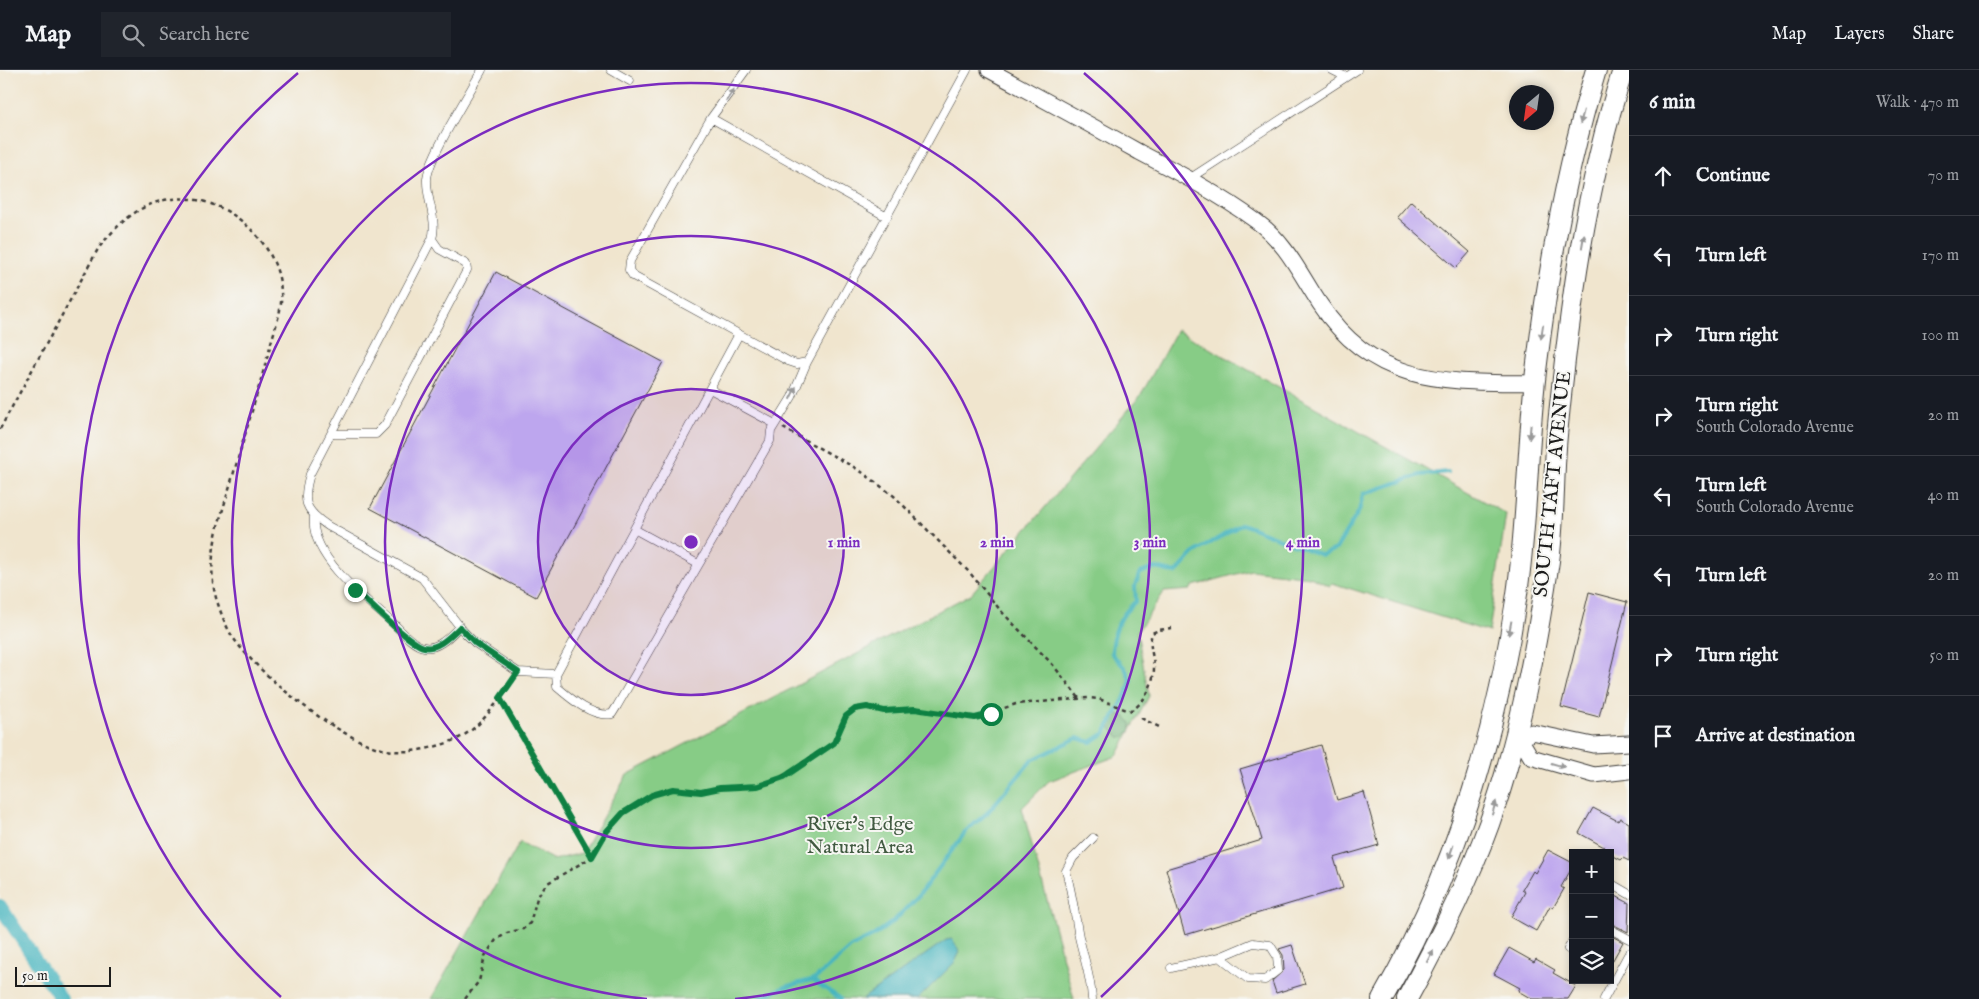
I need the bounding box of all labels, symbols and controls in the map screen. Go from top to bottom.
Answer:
search box [101,12,451,57]
text: Map [25,19,71,50]
icon: search [119,21,147,49]
text: Search here [159,23,250,47]
text: Map [1772,23,1806,46]
text: Layers [1834,23,1885,46]
text: Share [1913,23,1954,46]
north arrow [1509,85,1554,130]
one-way arrow [725,88,734,101]
text: 6 min [1649,89,1695,116]
text: Walk · 470 m [1876,93,1959,113]
one-way arrow [1578,110,1586,125]
icon: ahead [1649,162,1677,190]
text: Continue [1696,164,1770,188]
text: 70 m [1928,166,1959,186]
one-way arrow [1579,233,1587,249]
icon: left [1649,242,1677,270]
text: Turn left [1696,244,1767,268]
text: 170 m [1922,246,1959,266]
icon: right [1649,322,1677,350]
one-way arrow [1537,324,1545,340]
text: Turn right [1696,324,1778,348]
text: 100 m [1922,326,1959,346]
street label: SOUTH TAFT AVENUE [1529,370,1577,598]
one-way arrow [789,386,797,401]
text: Turn right [1696,394,1778,418]
icon: right [1649,402,1677,430]
text: 20 m [1928,406,1959,426]
text: South Colorado Avenue [1696,418,1854,438]
one-way arrow [1526,424,1534,440]
text: Turn left [1696,474,1767,498]
icon: left [1649,482,1677,510]
text: 40 m [1927,486,1959,506]
text: South Colorado Avenue [1696,498,1854,518]
centre of rings [682,533,700,551]
text: 1 min [828,533,860,552]
text: 2 min [980,533,1014,552]
text: 3 min [1134,533,1166,552]
text: 4 min [1286,533,1320,552]
icon: left [1649,562,1677,590]
text: Turn left [1696,564,1767,588]
text: 20 m [1928,566,1959,586]
route end [344,579,367,602]
one-way arrow [1506,620,1514,636]
icon: right [1649,642,1677,670]
text: Turn right [1696,644,1778,668]
text: 50 m [1930,646,1959,666]
route start [980,703,1003,726]
icon: arrive [1649,722,1677,750]
text: Arrive at destination [1696,724,1855,748]
one-way arrow [1551,762,1566,770]
one-way arrow [1491,801,1498,816]
park label: River's Edge Natural Area [806,812,914,860]
one-way arrow [1447,845,1455,860]
map controls [1569,849,1614,984]
button: + [1569,849,1614,894]
button: − [1569,894,1614,939]
button: layers [1569,939,1614,984]
one-way arrow [1427,949,1435,963]
scale bar [15,964,111,987]
text: 50 m [22,967,48,985]

